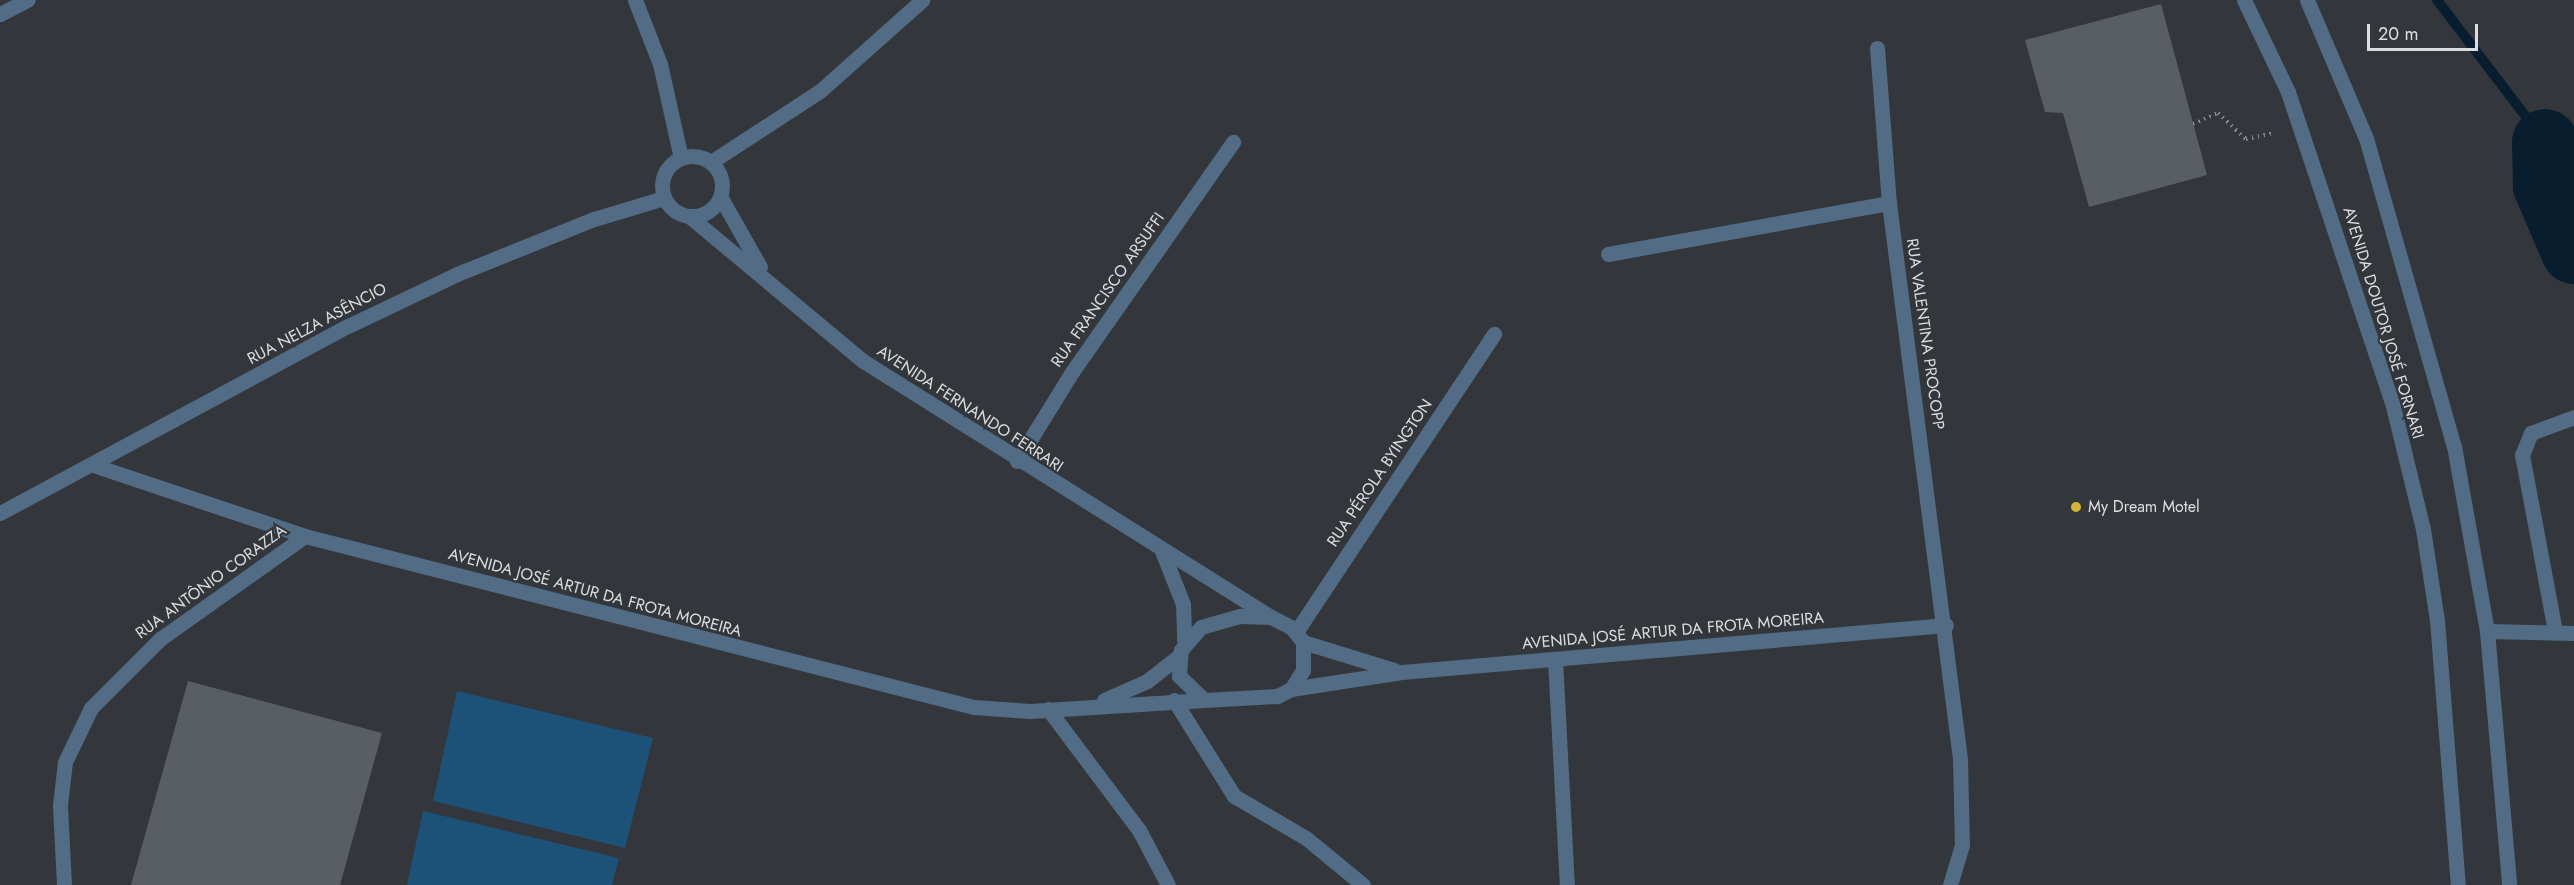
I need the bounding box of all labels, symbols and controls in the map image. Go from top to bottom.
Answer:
scale bar [2370,12,2481,50]
text: 20 m [2378,21,2418,47]
street label: AVENIDA DOUTOR JOSÉ FORNARI [2339,205,2427,441]
street label: RUA FRANCISCO ARSUFFI [1047,209,1169,371]
street label: RUA VALENTINA PROCOPP [1902,237,1948,431]
street label: RUA NELZA ASÊNCIO [244,279,390,369]
street label: AVENIDA FERNANDO FERRARI [873,342,1067,476]
street label: RUA PÉROLA BYINGTON [1323,396,1437,550]
place label: My Dream Motel [2088,497,2200,517]
marker: My Dream Motel [2069,500,2083,514]
street label: RUA ANTÔNIO CORAZZA [132,521,290,643]
street label: AVENIDA JOSÉ ARTUR DA FROTA MOREIRA [446,545,744,641]
street label: AVENIDA JOSÉ ARTUR DA FROTA MOREIRA [1521,608,1825,654]

